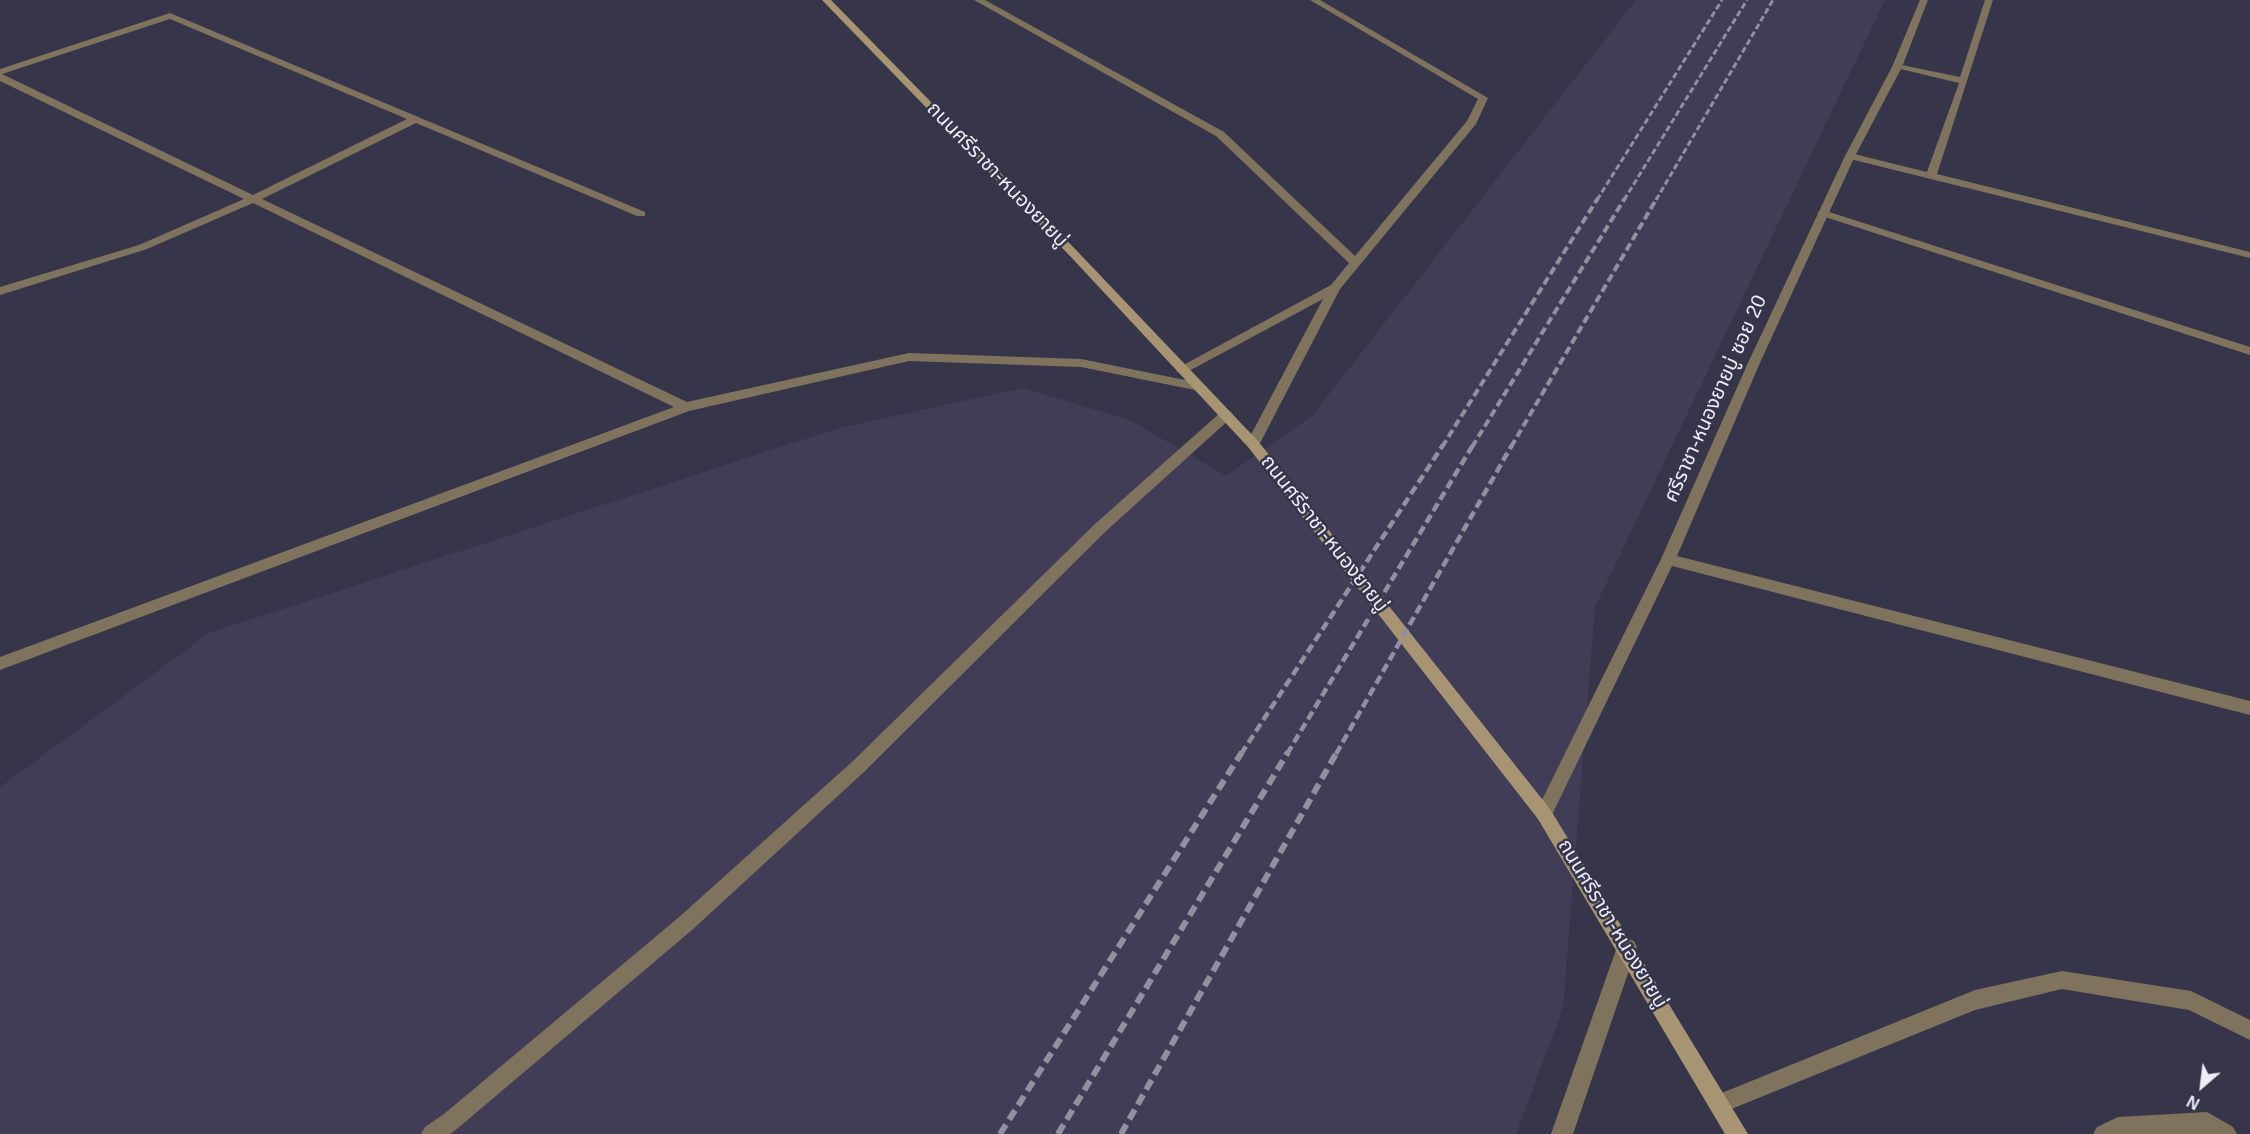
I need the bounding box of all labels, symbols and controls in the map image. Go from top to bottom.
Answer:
street label: ถนนศรีราชา-หนองยายบู่ [921,97,1073,253]
street label: ศรีราชา-หนองยายบู่ ซอย 20 [1659,292,1773,506]
street label: ถนนศรีราชา-หนองยายบู่ [1255,451,1393,617]
street label: ถนนศรีราชา-หนองยายบู่ [1552,835,1672,1013]
north arrow [2172,1056,2232,1116]
text: N [2184,1092,2202,1113]

